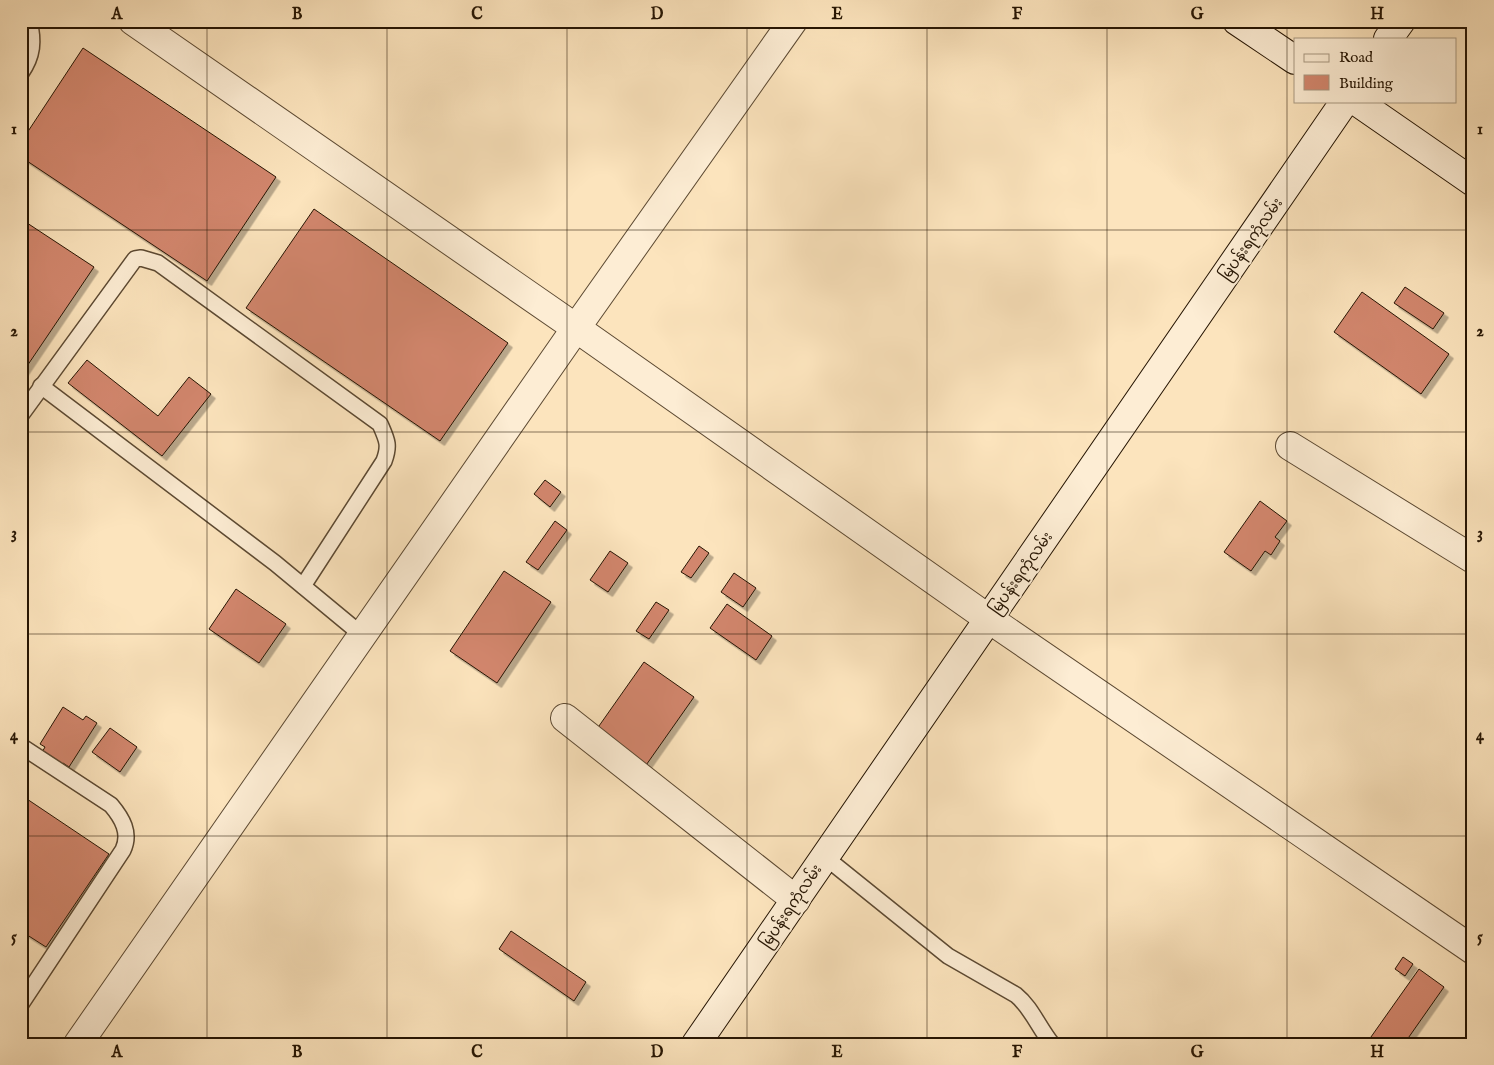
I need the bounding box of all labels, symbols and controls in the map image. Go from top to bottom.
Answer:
text: A [111,5,124,25]
text: B [292,5,303,25]
text: C [471,5,483,25]
text: D [651,5,664,25]
text: E [831,5,843,25]
text: F [1012,5,1023,25]
text: G [1191,5,1204,25]
text: H [1370,5,1384,25]
legend [1294,38,1456,102]
text: Road [1339,48,1374,67]
text: Building [1339,74,1394,93]
text: 1 [11,120,17,140]
text: 1 [1477,120,1483,140]
street label: မြပန်းရကုံလမ်း [1215,194,1289,286]
text: 2 [10,322,18,342]
text: 2 [1476,322,1484,342]
text: 3 [11,524,17,544]
text: 3 [1477,524,1483,544]
street label: မြပန်းရကုံလမ်း [985,528,1059,620]
text: 4 [10,726,19,746]
text: 4 [1476,726,1485,746]
street label: မြပန်းရကုံလမ်း [756,860,828,953]
text: 5 [11,928,17,948]
text: 5 [1477,928,1483,948]
text: A [111,1043,124,1063]
text: B [292,1043,303,1063]
text: C [471,1043,483,1063]
text: D [651,1043,664,1063]
text: E [831,1043,843,1063]
text: F [1012,1043,1023,1063]
text: G [1191,1043,1204,1063]
text: H [1370,1043,1384,1063]

